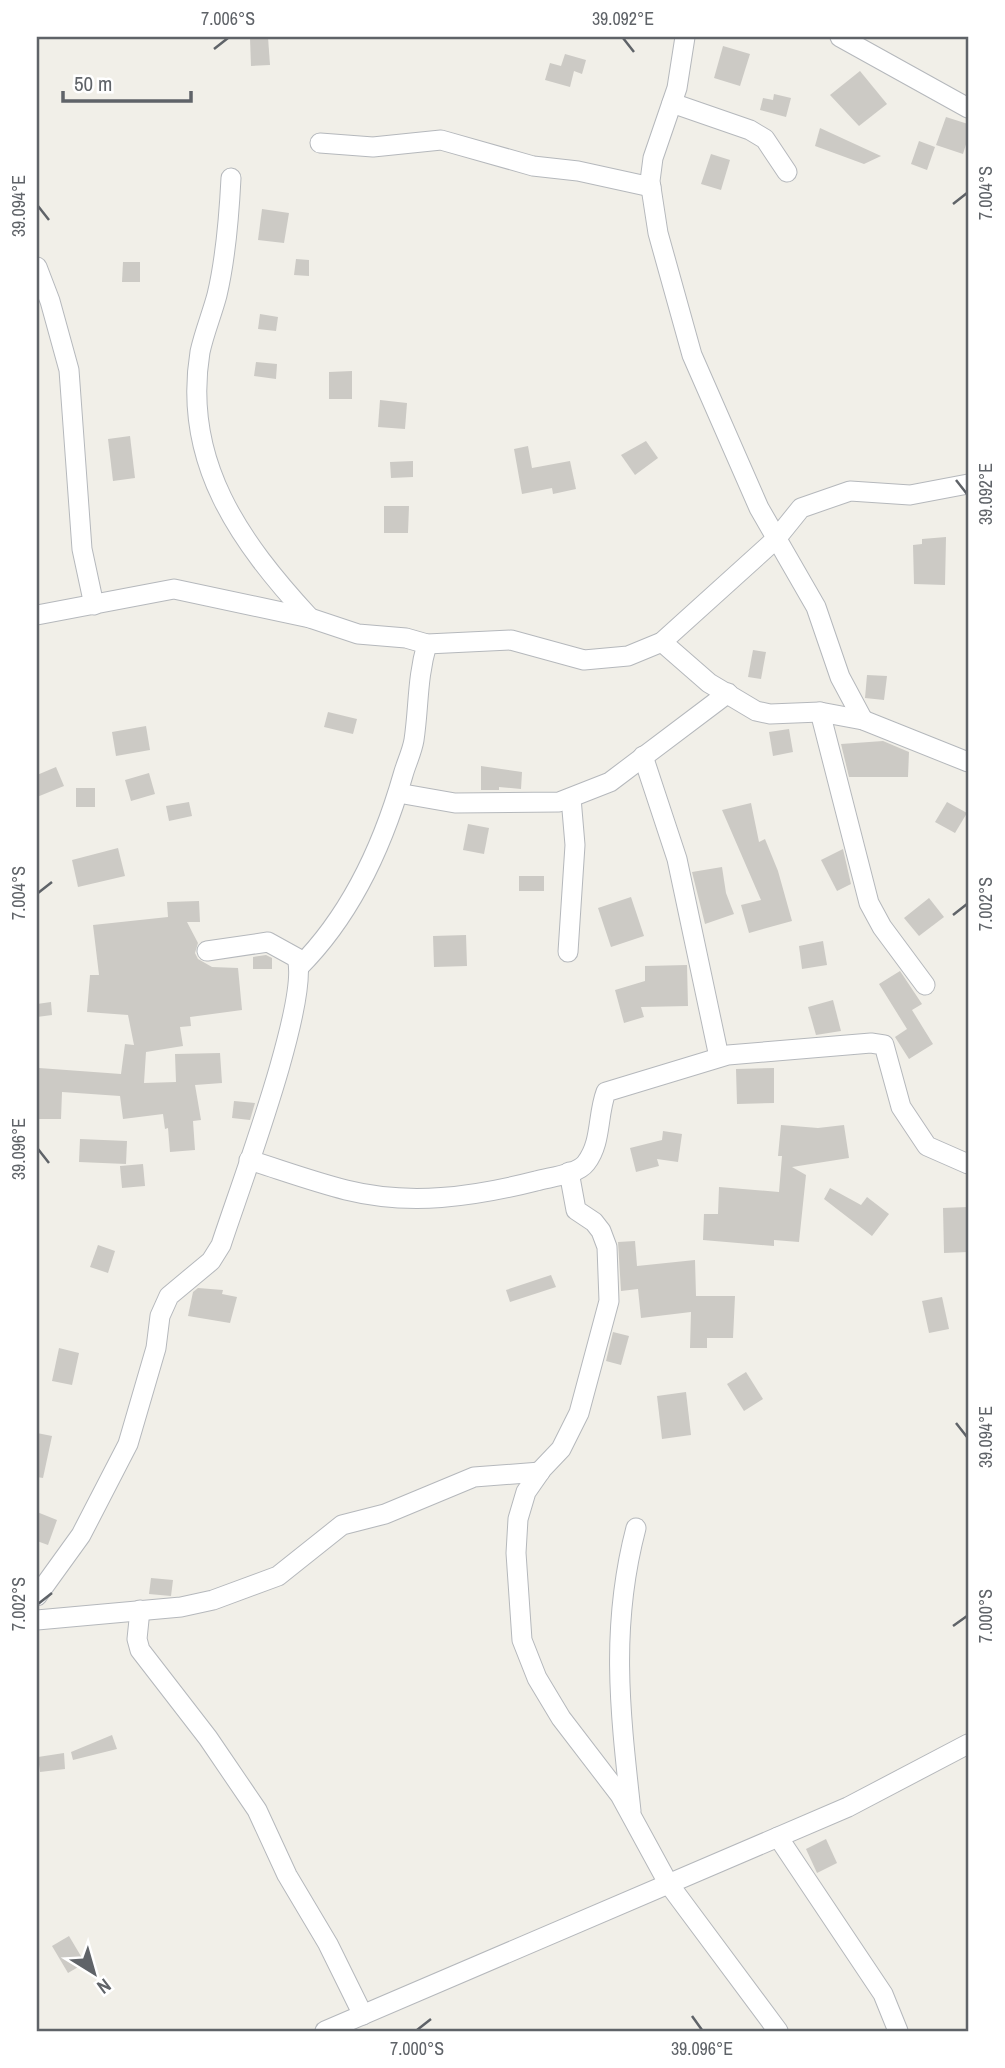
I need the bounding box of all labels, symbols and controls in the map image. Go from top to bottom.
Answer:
text: 7.006°S [201,6,255,31]
text: 39.092°E [592,6,654,31]
scale bar [63,60,191,104]
text: 50 m [74,69,112,98]
text: 7.004°S [973,166,998,220]
text: 39.094°E [6,175,31,237]
text: 39.092°E [973,463,998,525]
text: 7.004°S [6,866,31,920]
text: 7.002°S [973,877,998,931]
text: 39.096°E [6,1118,31,1180]
text: 39.094°E [973,1406,998,1468]
text: 7.002°S [6,1577,31,1631]
text: 7.000°S [973,1589,998,1643]
north arrow [60,1938,130,2008]
text: N [92,1973,117,2000]
text: 7.000°S [390,2036,444,2061]
text: 39.096°E [671,2036,733,2061]

